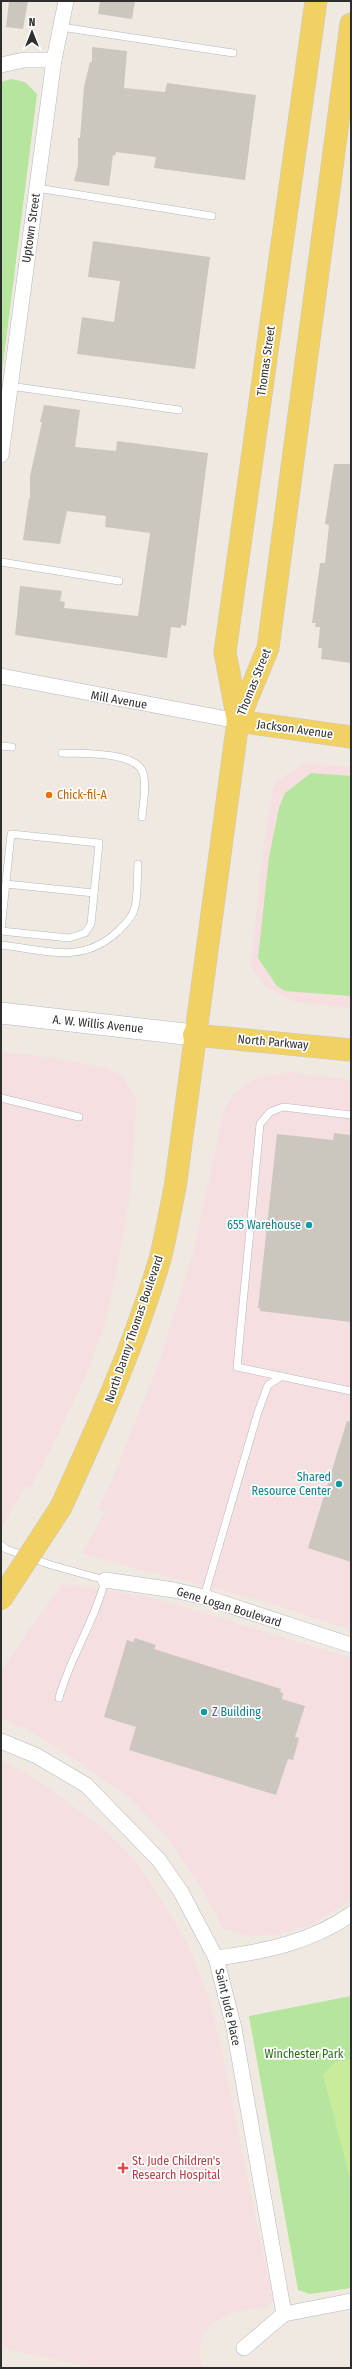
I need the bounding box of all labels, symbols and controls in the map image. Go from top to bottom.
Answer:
north arrow [12,12,52,52]
text: N [29,16,35,29]
street label: Uptown Street [19,192,43,264]
street label: Thomas Street [254,325,278,397]
street label: Thomas Street [234,647,274,717]
street label: Mill Avenue [90,688,148,712]
street label: Jackson Avenue [256,717,334,741]
place label: Chick-fil-A [57,788,108,802]
marker: Chick-fil-A [44,790,54,800]
street label: A. W. Willis Avenue [52,1012,144,1036]
street label: North Parkway [237,1032,310,1052]
place label: 655 Warehouse [227,1218,301,1232]
marker: 655 Warehouse [304,1220,314,1230]
street label: North Danny Thomas Boulevard [102,1253,166,1405]
place label: Shared Resource Center [252,1470,332,1498]
marker: Shared Resource Center [334,1479,344,1489]
street label: Gene Logan Boulevard [175,1584,283,1630]
place label: Z Building [212,1705,261,1719]
marker: Z Building [199,1707,209,1717]
street label: Saint Jude Place [212,1967,244,2047]
park label: Winchester Park [265,2047,344,2061]
place label: St. Jude Children's Research Hospital [132,2154,220,2182]
marker: St. Jude Children's Research Hospital [117,2162,129,2174]

